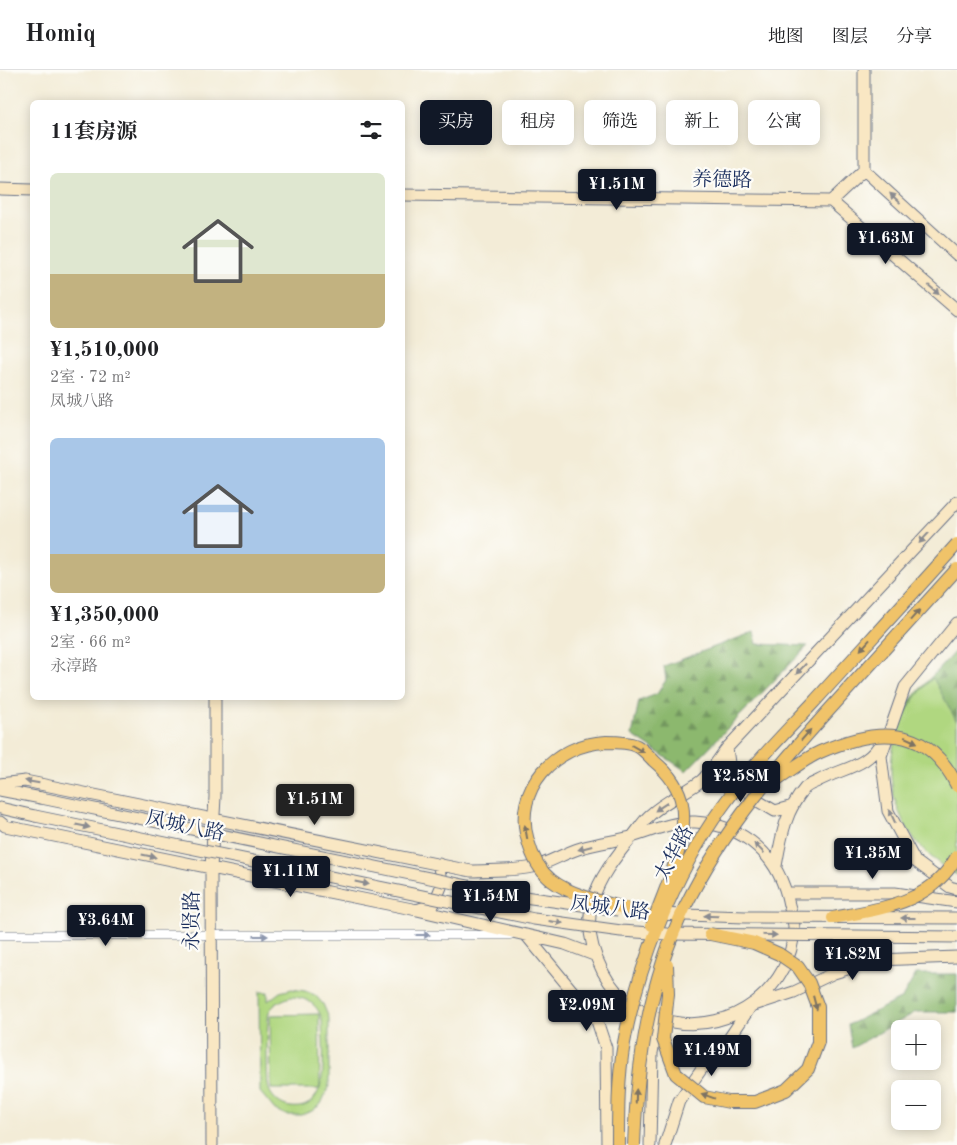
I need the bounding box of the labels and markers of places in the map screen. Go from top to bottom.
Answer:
pin: ¥1.51M [576,168,658,211]
pin: ¥1.63M [845,222,927,265]
pin: ¥2.58M [700,760,782,803]
pin: ¥1.51M [274,784,356,826]
pin: ¥1.35M [832,838,914,880]
pin: ¥1.11M [250,856,332,898]
pin: ¥1.54M [450,880,532,923]
pin: ¥3.64M [65,904,147,947]
pin: ¥1.82M [812,938,894,981]
pin: ¥2.09M [546,990,628,1032]
pin: ¥1.49M [671,1034,753,1077]

